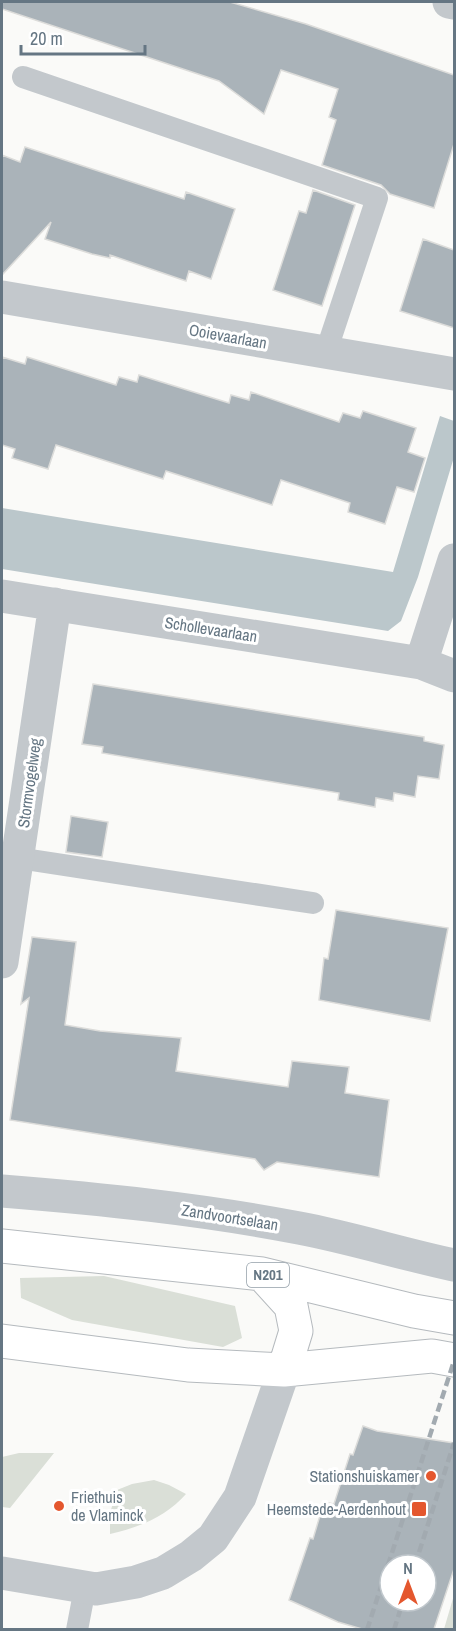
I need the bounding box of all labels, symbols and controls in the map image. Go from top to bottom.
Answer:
scale bar [21,18,146,56]
text: 20 m [30,26,63,51]
street label: Ooievaarlaan [187,318,269,354]
street label: Schollevaarlaan [163,611,259,647]
street label: Stormvogelweg [12,736,46,829]
street label: Zandvoortselaan [180,1198,280,1236]
road number: N201 [247,1263,289,1287]
place label: Stationshuiskamer [310,1465,420,1487]
marker: Stationshuiskamer [424,1469,438,1483]
place label: Friethuis de Vlaminck [71,1486,144,1526]
place label: Heemstede-Aerdenhout [267,1498,406,1520]
marker: Friethuis de Vlaminck [52,1499,66,1513]
marker: Heemstede-Aerdenhout [410,1500,428,1518]
north arrow [378,1553,438,1613]
text: N [403,1557,413,1579]

